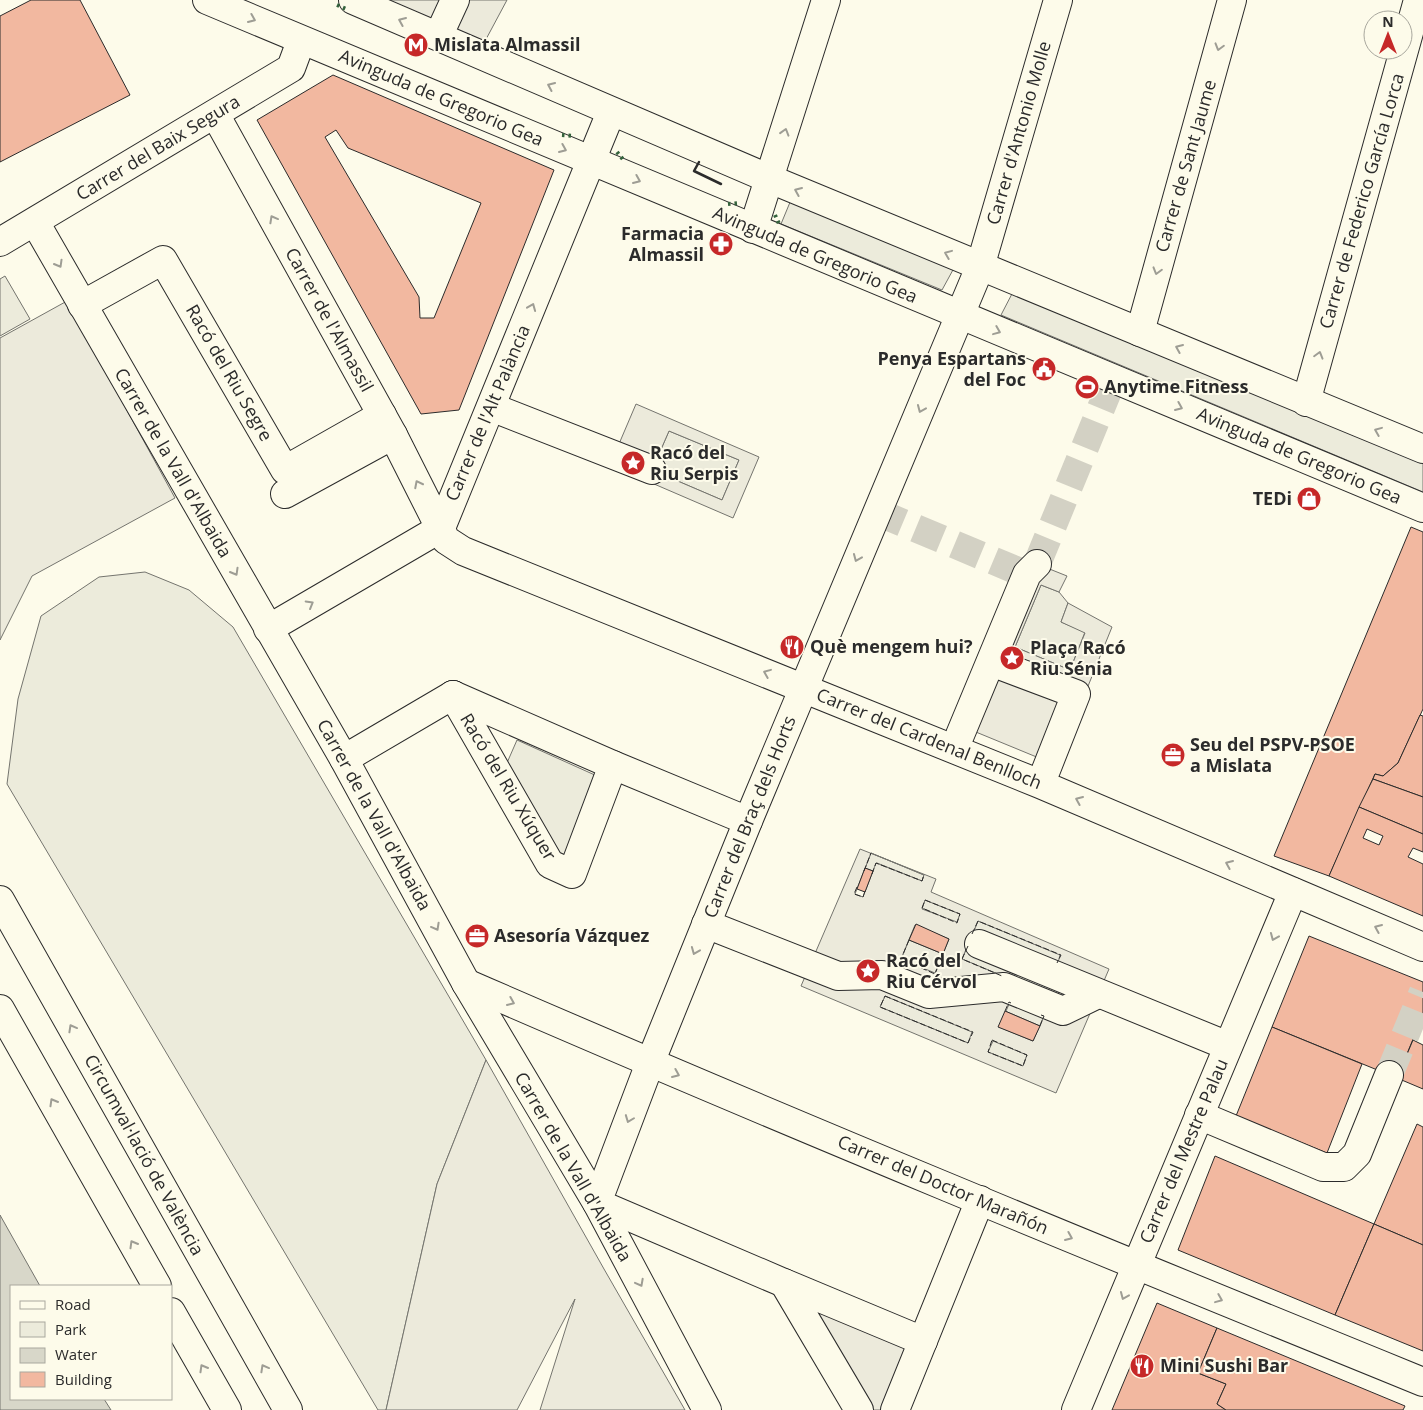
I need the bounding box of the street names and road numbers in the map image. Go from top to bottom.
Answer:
street label: Carrer d'Antonio Molle [980,38,1056,227]
street label: Avinguda de Gregorio Gea [335,43,547,151]
street label: Carrer de Federico García Lorca [1313,70,1409,331]
street label: Carrer de Sant Jaume [1149,77,1221,255]
street label: Carrer del Baix Segura [71,89,244,206]
street label: Avinguda de Gregorio Gea [709,200,921,308]
street label: Carrer de l'Almassil [280,243,379,396]
street label: Racó del Riu Segre [181,300,279,445]
street label: Carrer de l'Alt Palància [439,321,535,504]
street label: Carrer de la Vall d'Albaida [110,363,238,562]
street label: Avinguda de Gregorio Gea [1193,401,1405,509]
street label: Carrer del Cardenal Benlloch [813,682,1046,794]
street label: Racó del Riu Xúquer [455,708,563,865]
street label: Carrer del Braç dels Horts [697,712,801,921]
street label: Carrer de la Vall d'Albaida [312,715,438,914]
street label: Circumval·lació de València [79,1050,210,1259]
street label: Carrer del Mestre Palau [1133,1055,1233,1247]
street label: Carrer de la Vall d'Albaida [510,1067,638,1266]
street label: Carrer del Doctor Marañón [834,1129,1052,1239]

